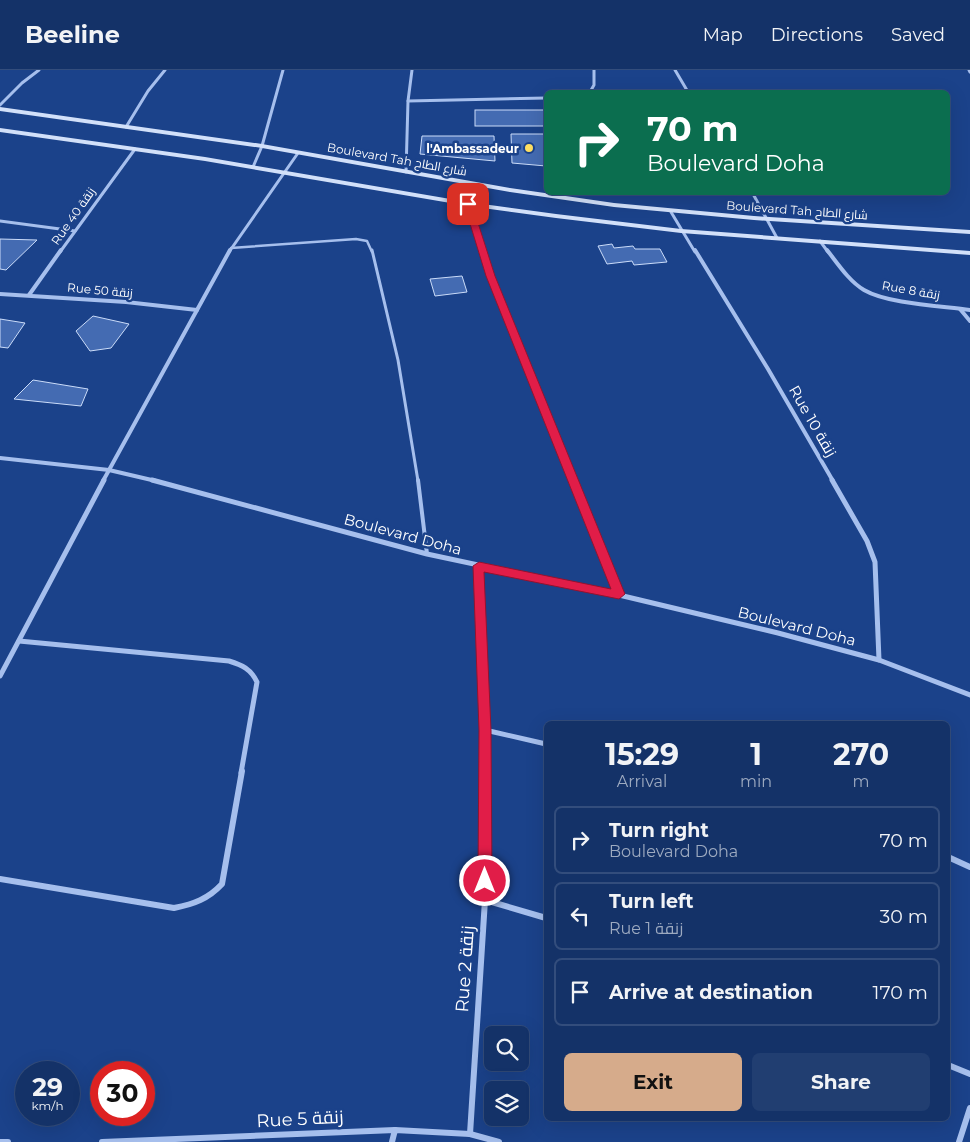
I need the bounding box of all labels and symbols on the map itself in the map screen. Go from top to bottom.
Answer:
street label: Boulevard Tah شارع الطاح [326,139,468,180]
place label: l'Ambassadeur [426,141,519,156]
marker: l'Ambassadeur [523,142,535,154]
pin [447,183,489,225]
street label: Rue 40 زنقة [48,184,98,248]
street label: Boulevard Tah شارع الطاح [726,198,868,223]
street label: Rue 8 زنقة [881,277,941,303]
street label: Rue 50 زنقة [66,280,134,300]
street label: Rue 10 زنقة [785,382,841,460]
street label: Boulevard Doha [342,509,464,559]
street label: Boulevard Doha [736,602,858,650]
position arrow [458,854,510,906]
street label: Rue 2 زنقة [451,925,479,1013]
speed limit sign: 30 [90,1061,155,1126]
street label: Rue 5 زنقة [256,1106,344,1132]

